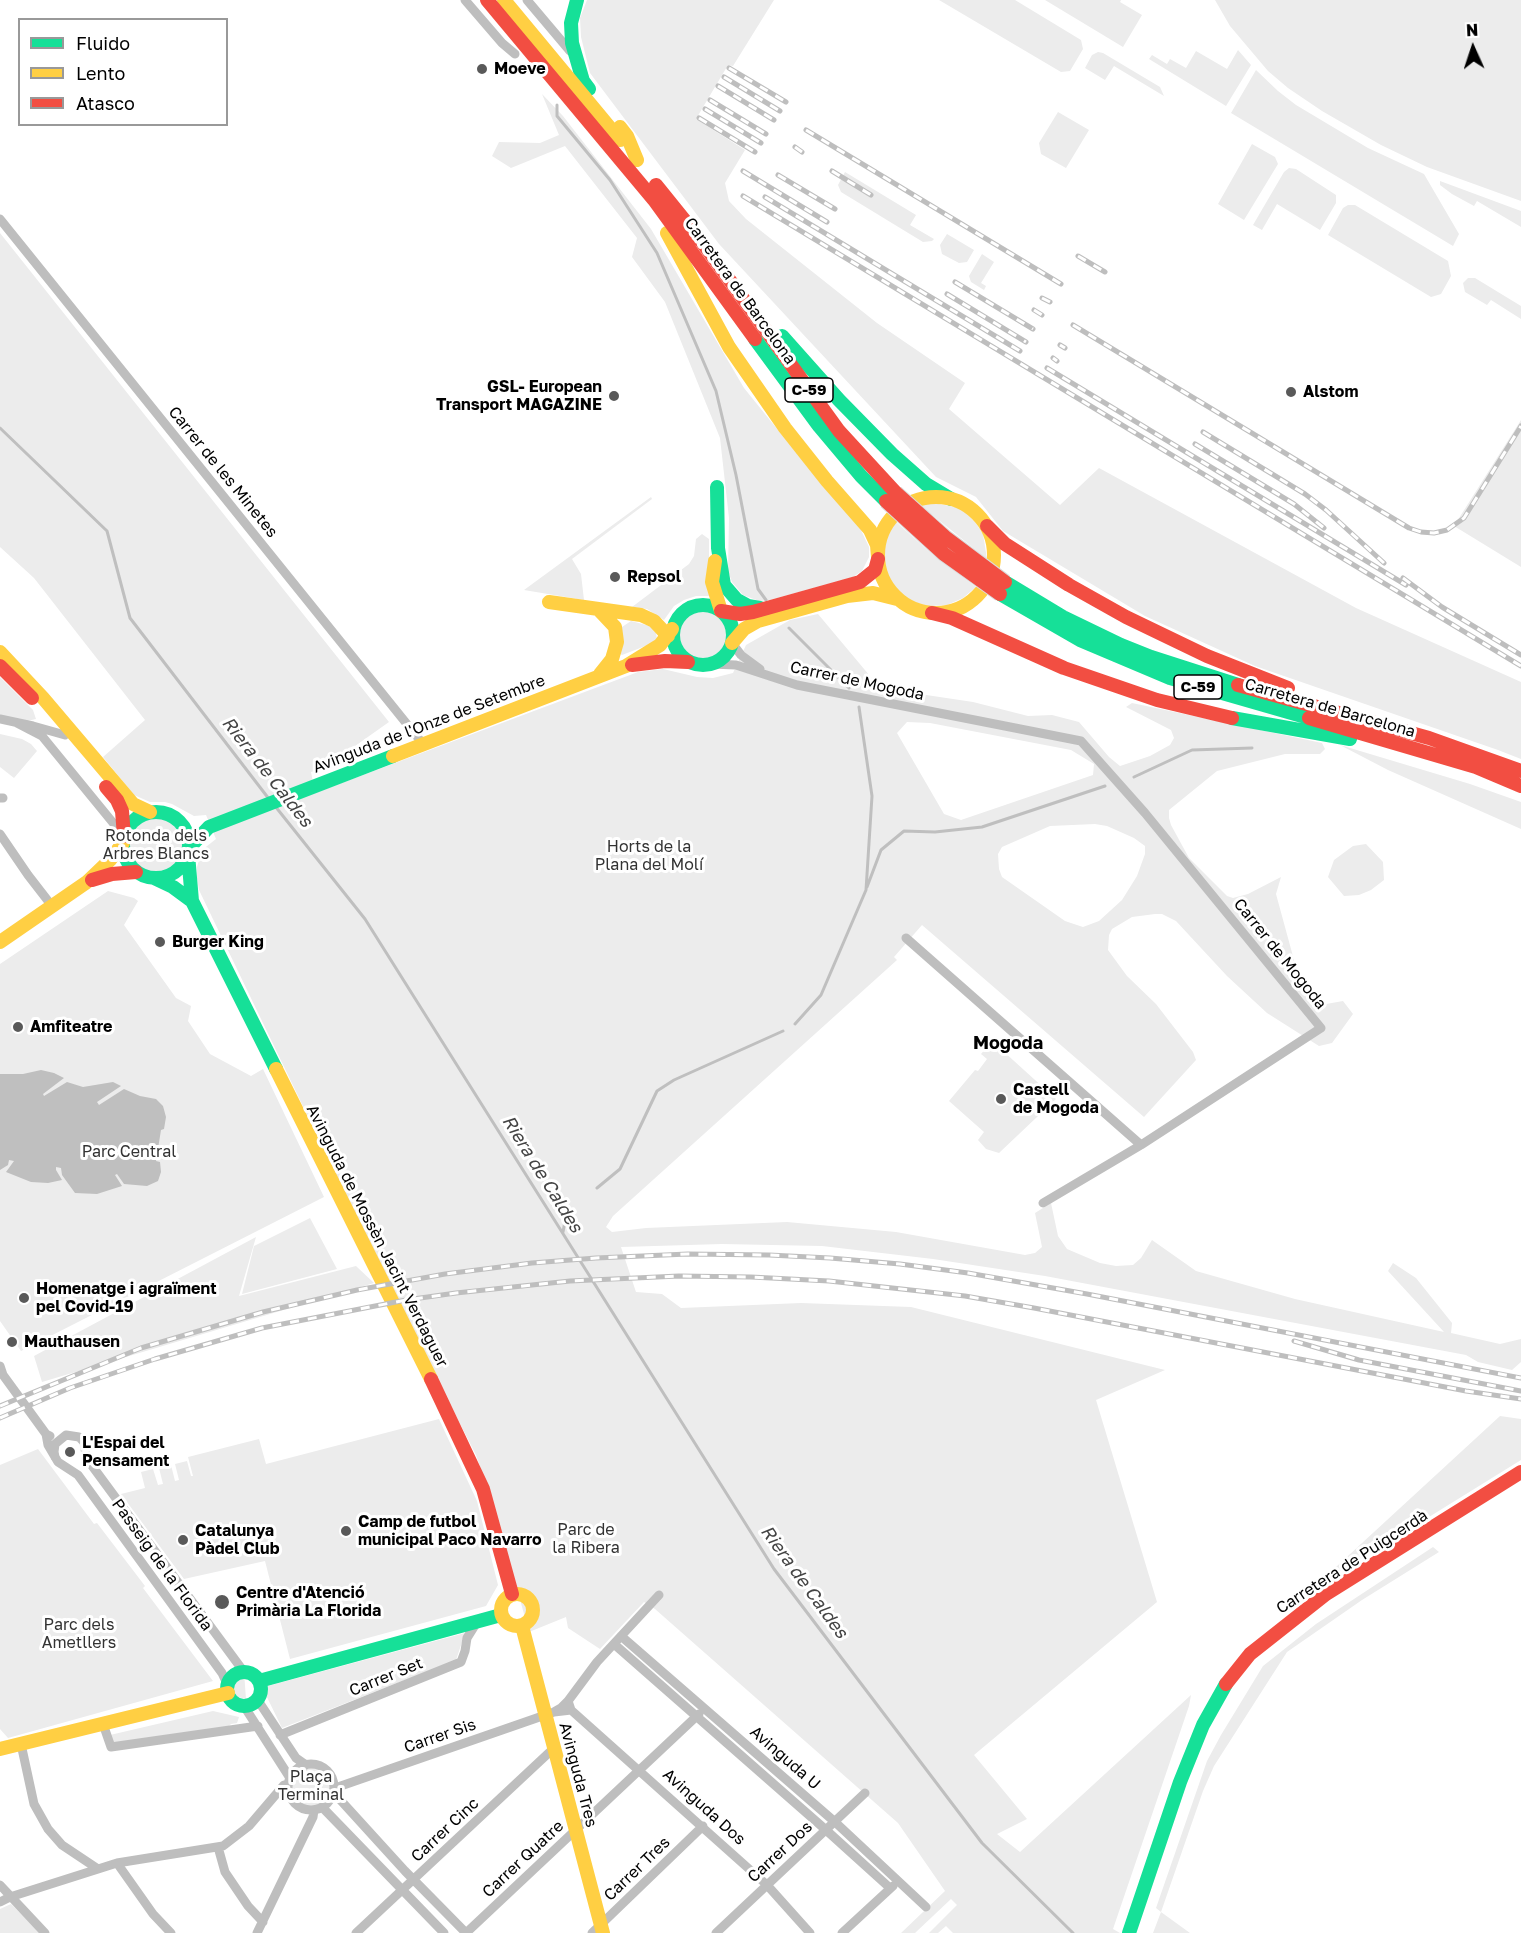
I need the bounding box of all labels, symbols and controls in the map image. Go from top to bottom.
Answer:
legend [18,18,228,126]
north arrow [1443,18,1503,78]
text: N [1465,20,1479,40]
text: Fluido [76,32,130,54]
place label: Moeve [494,59,546,79]
text: Lento [76,62,125,84]
marker: Moeve [475,62,489,76]
text: Atasco [76,92,135,114]
street label: Carretera de Barcelona [680,214,800,368]
place label: GSL- European Transport MAGAZINE [436,377,602,415]
road number: C-59 [785,378,833,402]
place label: Alstom [1303,382,1358,402]
marker: Alstom [1284,385,1298,399]
marker: GSL- European Transport MAGAZINE [607,389,621,403]
street label: Carrer de les Minetes [164,403,282,541]
place label: Repsol [627,567,681,587]
marker: Repsol [608,570,622,584]
street label: Carrer de Mogoda [788,657,926,705]
street label: Avinguda de l'Onze de Setembre [310,671,548,777]
street label: Carretera de Barcelona [1242,674,1418,742]
road number: C-59 [1174,675,1222,699]
water label: Riera de Caldes [217,713,317,831]
park label: Rotonda dels Arbres Blancs [103,826,209,864]
park label: Horts de la Plana del Molí [595,837,703,875]
street label: Carrer de Mogoda [1230,895,1330,1013]
place label: Burger King [172,932,264,952]
marker: Burger King [153,935,167,949]
place label: Amfiteatre [30,1017,113,1037]
marker: Amfiteatre [11,1020,25,1034]
district label: Mogoda [973,1032,1043,1054]
place label: Castell de Mogoda [1013,1080,1099,1118]
marker: Castell de Mogoda [994,1092,1008,1106]
street label: Avinguda de Mossèn Jacint Verdaguer [302,1102,452,1370]
water label: Riera de Caldes [497,1111,587,1237]
park label: Parc Central [82,1142,176,1162]
place label: Homenatge i agraïment pel Covid-19 [36,1279,217,1317]
marker: Homenatge i agraïment pel Covid-19 [17,1291,31,1305]
place label: Mauthausen [24,1332,120,1352]
marker: Mauthausen [5,1335,19,1349]
place label: L'Espai del Pensament [82,1433,169,1471]
marker: L'Espai del Pensament [63,1445,77,1459]
street label: Passeig de la Florida [108,1495,216,1635]
street label: Carretera de Puigcerdà [1273,1506,1431,1618]
place label: Camp de futbol municipal Paco Navarro [358,1512,542,1550]
park label: Parc de la Ribera [552,1520,620,1558]
place label: Catalunya Pàdel Club [195,1521,279,1559]
water label: Riera de Caldes [756,1521,852,1643]
marker: Camp de futbol municipal Paco Navarro [339,1524,353,1538]
marker: Catalunya Pàdel Club [176,1533,190,1547]
place label: Centre d'Atenció Primària La Florida [236,1583,381,1621]
marker: Centre d'Atenció Primària La Florida [213,1593,231,1611]
park label: Parc dels Ametllers [42,1615,116,1653]
street label: Carrer Set [346,1654,426,1700]
street label: Carrer Sis [402,1715,478,1757]
street label: Avinguda Tres [555,1721,601,1829]
street label: Avinguda U [746,1722,824,1794]
street label: Avinguda Dos [659,1765,749,1849]
park label: Plaça Terminal [278,1767,344,1805]
street label: Carrer Cinc [407,1794,483,1866]
street label: Carrer Quatre [478,1817,568,1901]
street label: Carrer Dos [744,1817,816,1887]
street label: Carrer Tres [600,1833,674,1905]

